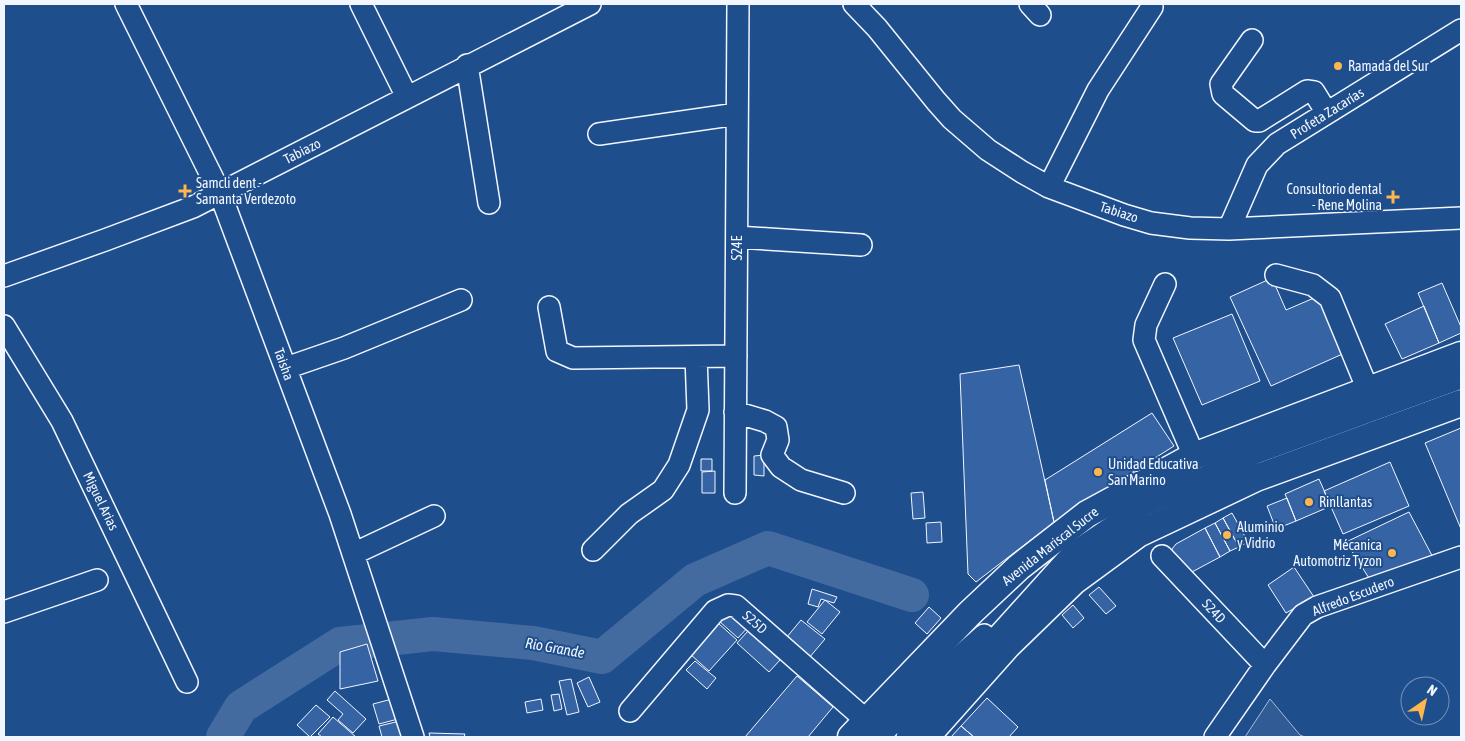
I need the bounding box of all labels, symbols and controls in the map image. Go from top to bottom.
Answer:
place label: Ramada del Sur [1348,58,1429,74]
marker: Ramada del Sur [1332,60,1344,72]
street label: Profeta Zacarías [1287,84,1367,142]
street label: Tabiazo [281,135,323,167]
place label: Samcli dent - Samanta Verdezoto [196,175,296,207]
place label: Consultorio dental - Rene Molina [1287,181,1382,213]
marker: Samcli dent - Samanta Verdezoto [178,184,192,198]
marker: Consultorio dental - Rene Molina [1386,190,1400,204]
street label: Tabiazo [1098,198,1140,226]
street label: S24E [729,235,745,261]
street label: Taisha [271,346,297,382]
place label: Unidad Educativa San Marino [1108,456,1198,488]
marker: Unidad Educativa San Marino [1092,466,1104,478]
street label: Miguel Arias [80,469,122,533]
place label: Rinllantas [1319,494,1372,510]
marker: Rinllantas [1303,496,1315,508]
street label: Avenida Mariscal Sucre [999,503,1101,589]
place label: Aluminio y Vidrio [1237,519,1284,551]
marker: Aluminio y Vidrio [1221,529,1233,541]
place label: Mécanica Automotriz Tyzon [1293,537,1382,569]
marker: Mécanica Automotriz Tyzon [1386,547,1398,559]
street label: Alfredo Escudero [1310,573,1396,619]
street label: S24D [1199,596,1229,626]
street label: S25D [740,607,771,637]
water label: Rio Grande [524,634,586,661]
north arrow [1400,676,1450,726]
text: N [1424,681,1440,699]

